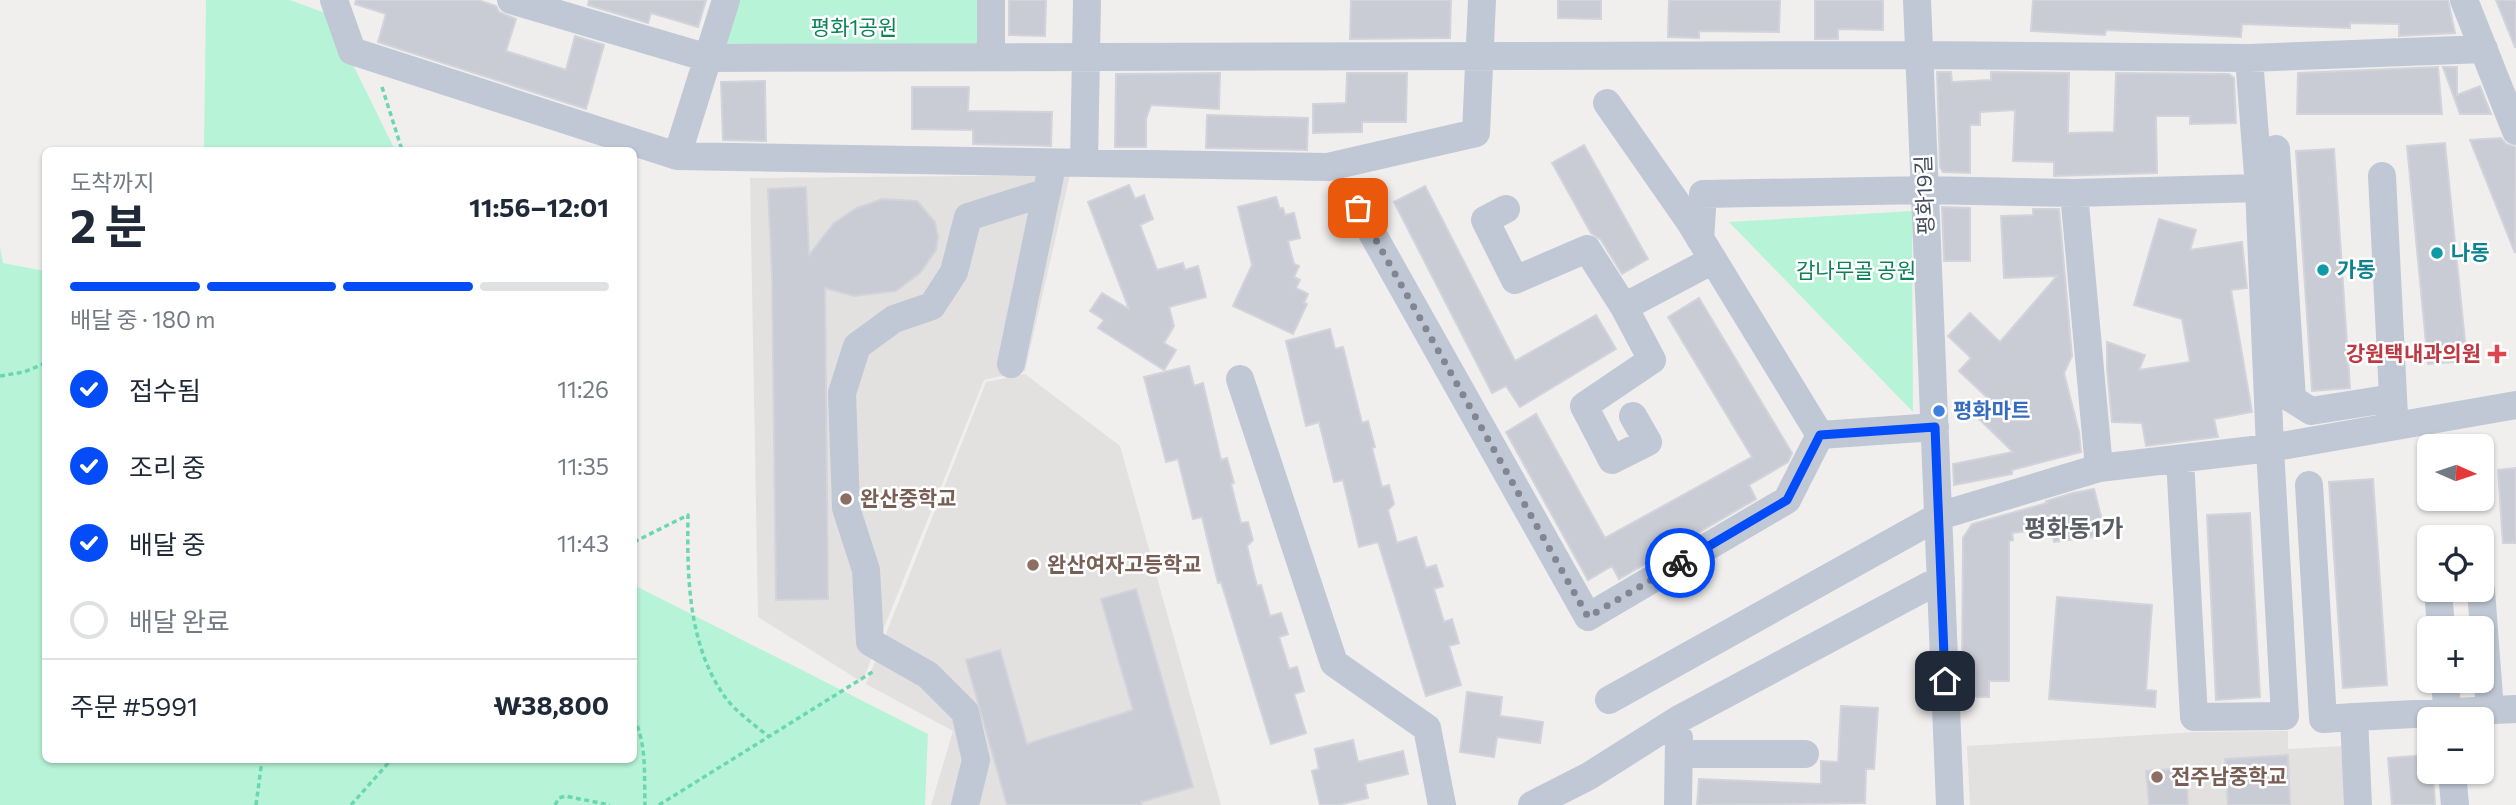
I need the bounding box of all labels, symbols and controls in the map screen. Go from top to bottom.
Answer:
park label: 평화1공원 [811,14,897,39]
street label: 평화19길 [1910,155,1937,235]
text: 도착까지 [70,168,155,196]
pin [1328,178,1388,238]
icon: bag [1339,189,1377,227]
text: 11:56–12:01 [469,191,609,222]
text: 2 분 [70,196,147,252]
place label: 나동 [2451,239,2490,264]
marker: 나동 [2429,245,2445,261]
place label: 가동 [2337,256,2376,281]
park label: 감나무골 공원 [1796,257,1916,282]
marker: 가동 [2315,262,2331,278]
text: 배달 중 · 180 m [70,305,215,333]
place label: 강원택내과의원 [2346,340,2481,365]
marker: 강원택내과의원 [2487,344,2507,364]
icon: check [70,370,108,408]
text: 접수됨 [129,374,201,405]
text: 11:26 [557,375,609,403]
place label: 평화마트 [1953,397,2030,422]
marker: 평화마트 [1931,403,1947,419]
north arrow [2417,434,2494,511]
map controls [2417,434,2494,784]
icon: check [70,447,108,485]
text: 조리 중 [129,451,206,482]
text: 11:35 [558,452,609,480]
place label: 완산중학교 [860,485,957,510]
marker: 완산중학교 [838,491,854,507]
district label: 평화동1가 [2024,513,2124,542]
icon: check [70,524,108,562]
button: locate [2417,525,2494,602]
text: 배달 중 [129,528,206,559]
courier [1645,528,1715,598]
text: 11:43 [557,529,609,557]
icon: bike [1661,544,1699,582]
place label: 완산여자고등학교 [1047,551,1202,576]
marker: 완산여자고등학교 [1025,557,1041,573]
text: 배달 완료 [129,605,230,636]
button: + [2417,616,2494,693]
pin [1915,651,1975,711]
icon: home [1926,662,1964,700]
text: ₩38,800 [493,689,609,720]
text: 주문 #5991 [70,690,198,721]
button: − [2417,707,2494,784]
place label: 전주남중학교 [2171,763,2287,788]
marker: 전주남중학교 [2149,769,2165,785]

